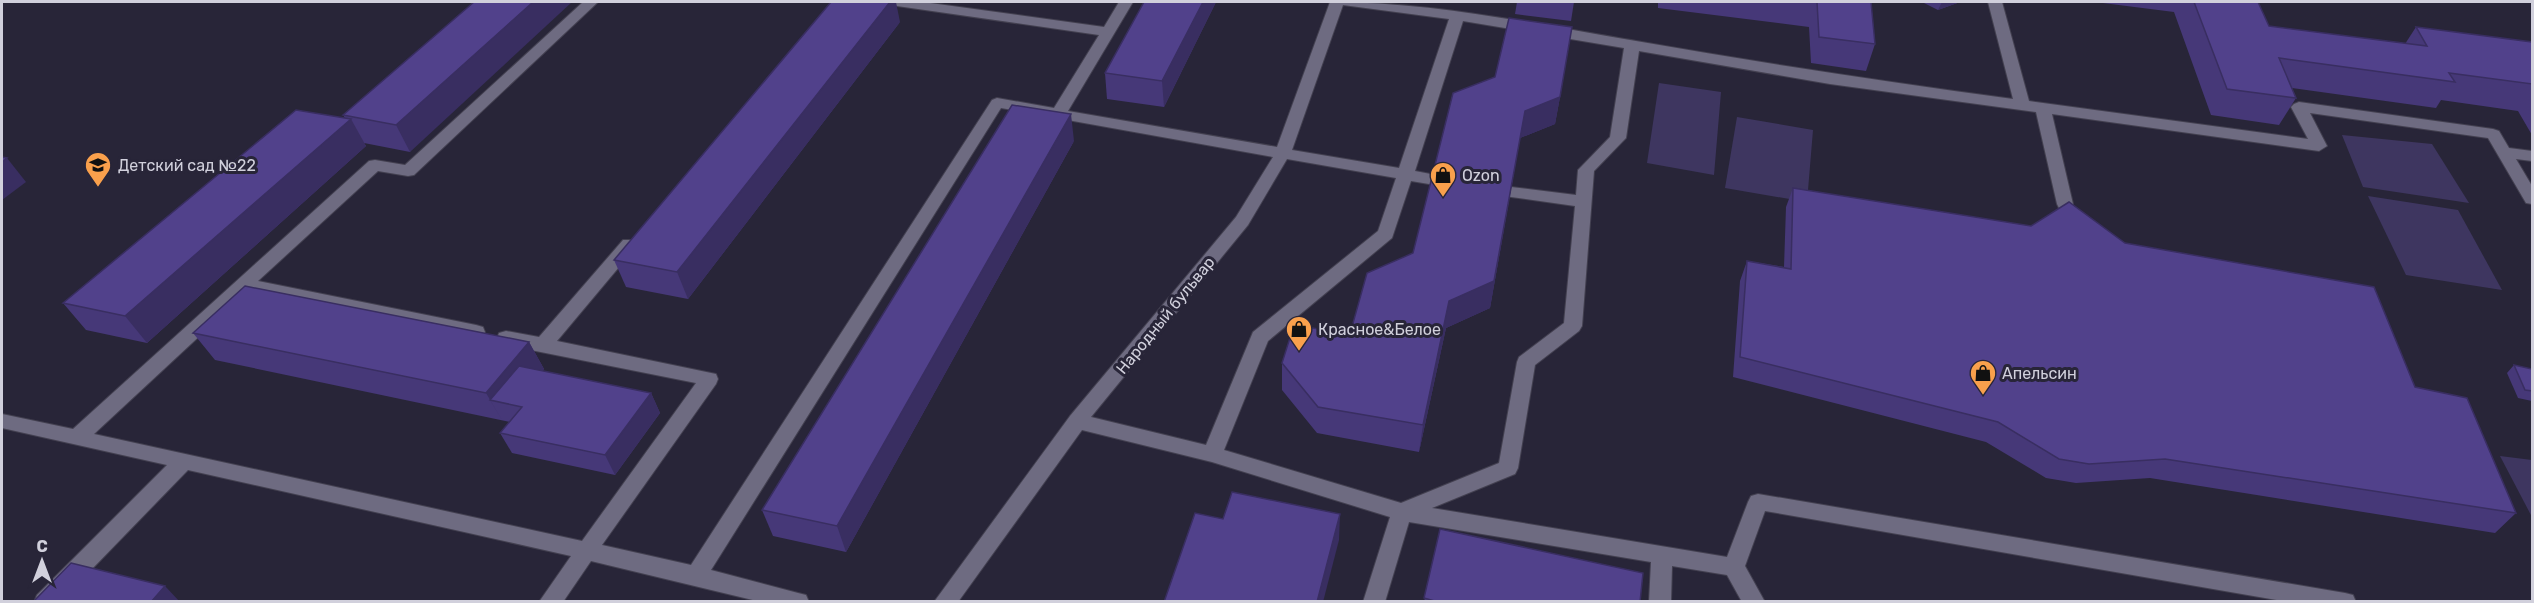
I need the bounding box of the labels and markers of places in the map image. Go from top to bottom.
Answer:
school or university icon: Детский сад №22 [83,150,113,188]
place label: Детский сад №22 [118,156,256,175]
shop icon: Ozon [1428,160,1458,198]
place label: Ozon [1462,166,1500,185]
shop icon: Красное&Белое [1284,314,1314,352]
place label: Красное&Белое [1318,320,1441,339]
shop icon: Апельсин [1968,358,1998,396]
place label: Апельсин [2002,364,2077,383]

